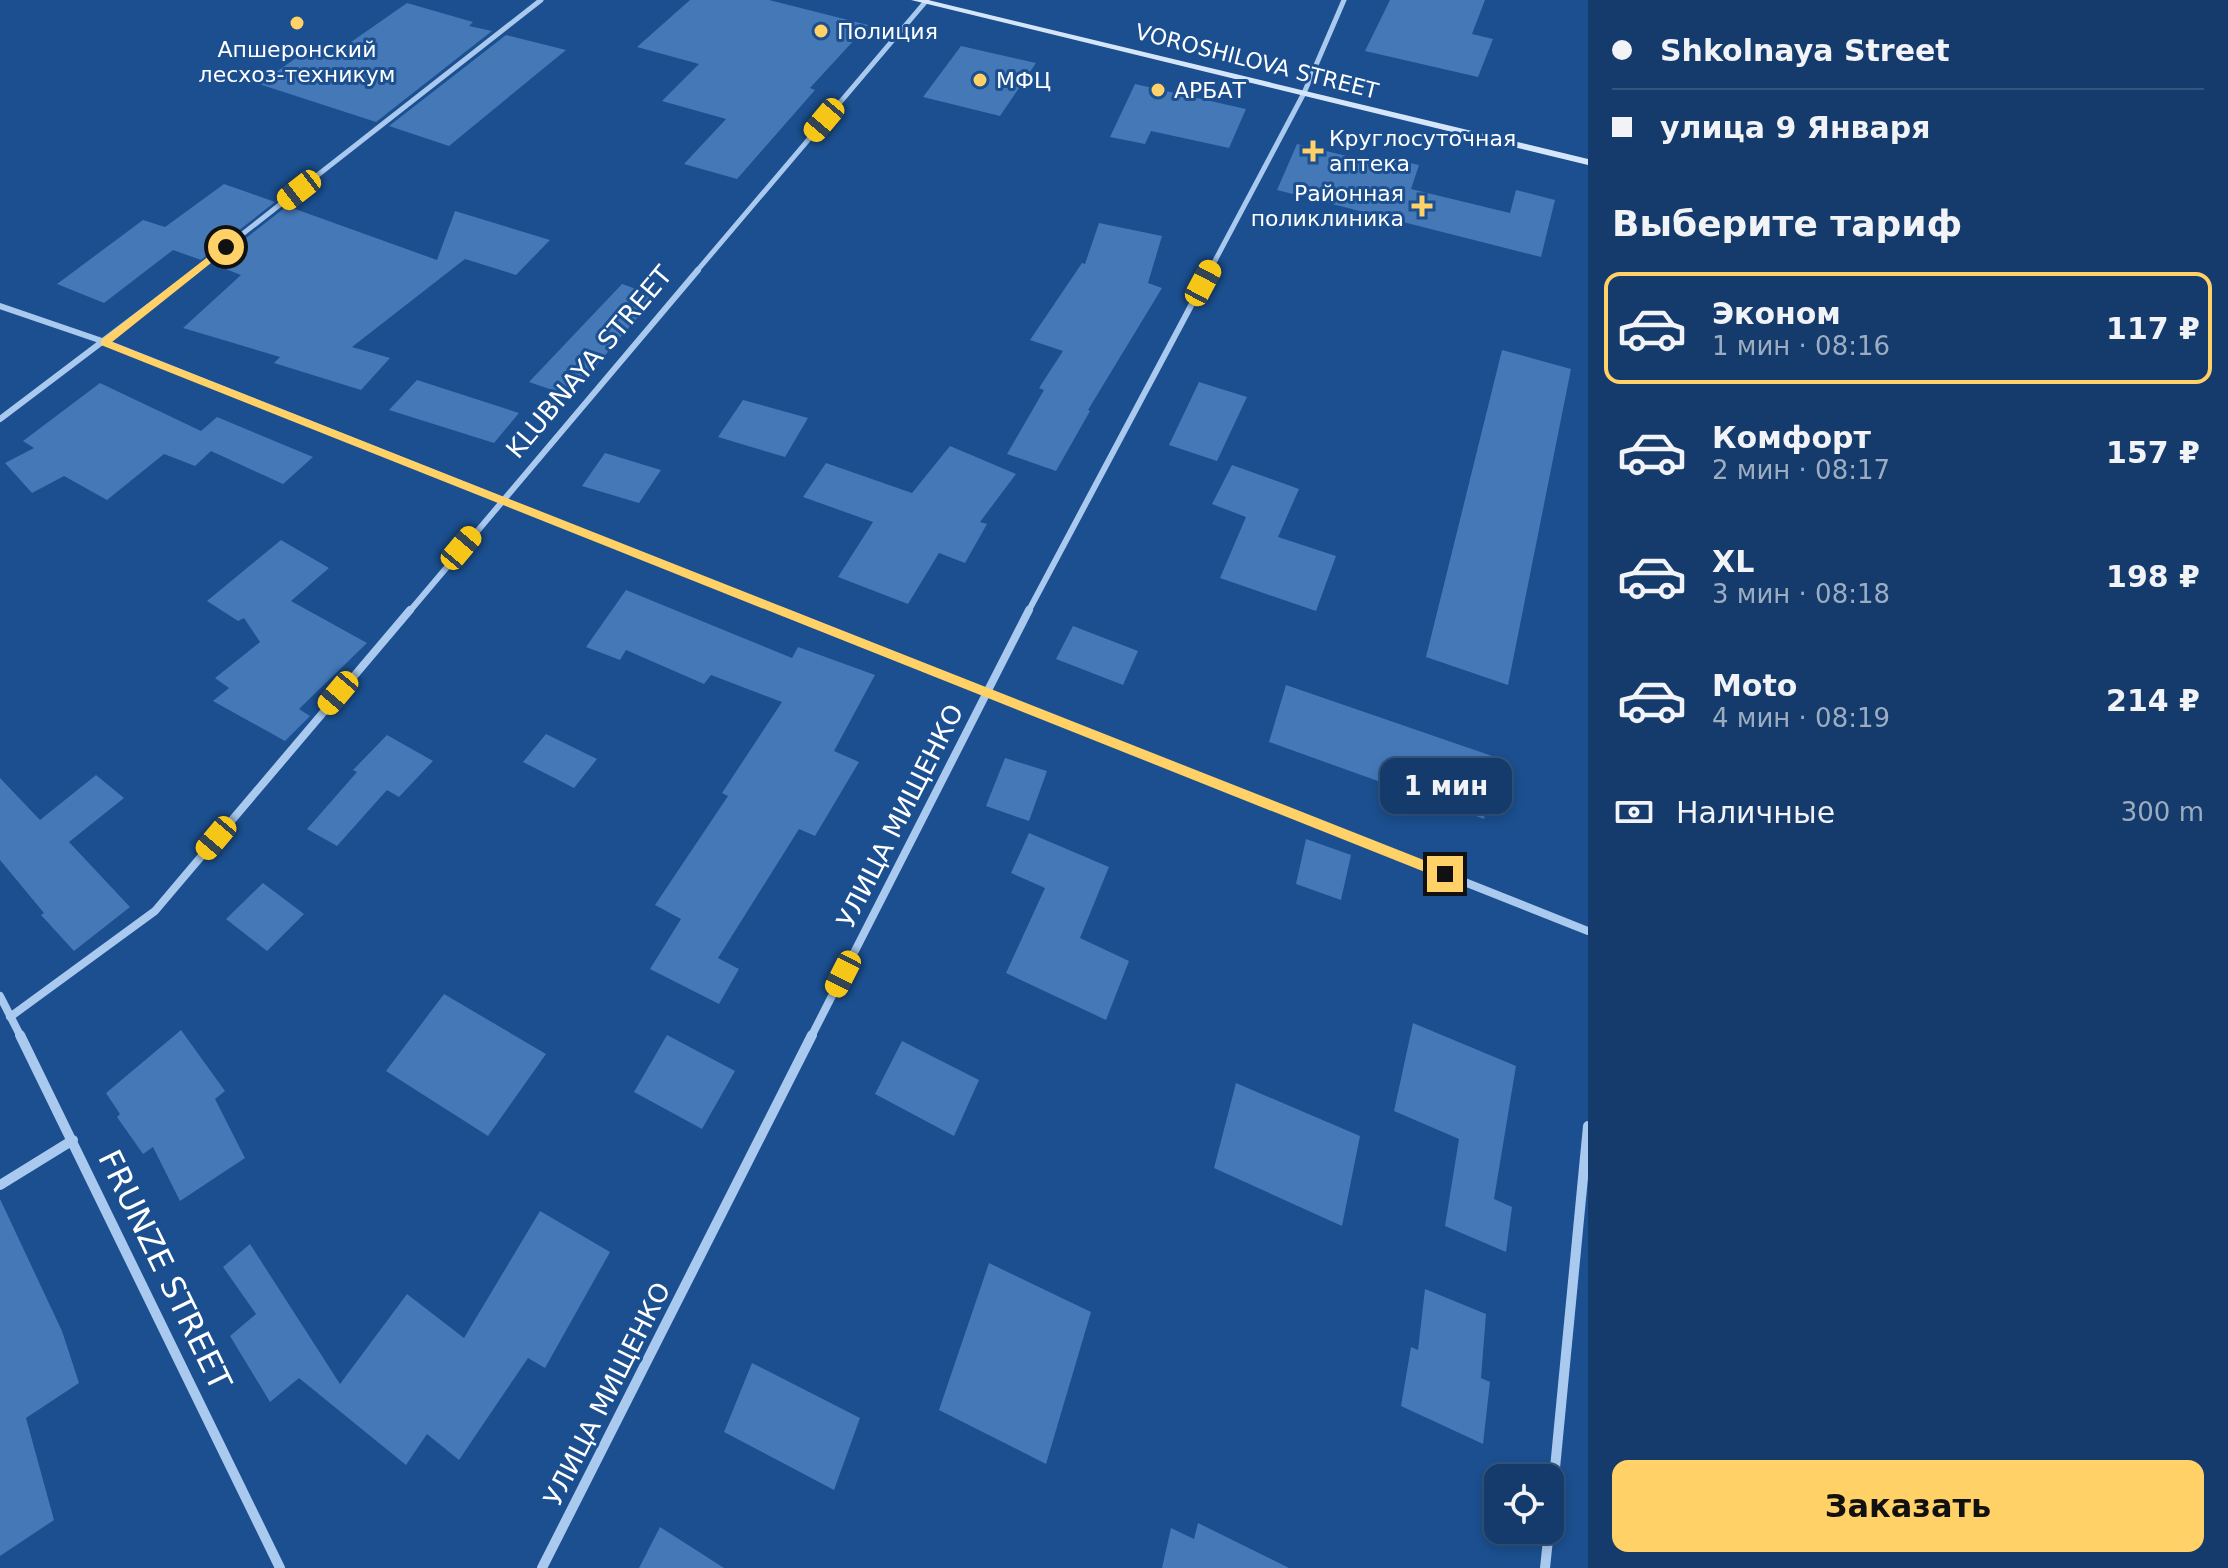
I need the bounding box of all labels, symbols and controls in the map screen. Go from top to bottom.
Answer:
marker: Апшеронский лесхоз-техникум [288,14,306,32]
place label: Полиция [837,19,938,44]
street label: VOROSHILOVA STREET [1133,19,1382,104]
marker: Полиция [812,22,830,40]
text: Shkolnaya Street [1660,33,1950,68]
place label: Апшеронский лесхоз-техникум [199,37,395,87]
place label: МФЦ [996,68,1051,93]
marker: МФЦ [971,71,989,89]
place label: АРБАТ [1174,78,1246,103]
marker: АРБАТ [1149,81,1167,99]
car [799,94,849,146]
text: улица 9 Января [1660,110,1931,145]
place label: Круглосуточная аптека [1329,126,1516,176]
marker: Круглосуточная аптека [1304,142,1322,160]
car [273,166,325,214]
place label: Районная поликлиника [1251,181,1404,231]
marker: Районная поликлиника [1411,195,1433,217]
text: Выберите тариф [1612,203,1962,244]
route start [208,229,244,265]
car [1181,256,1225,310]
street label: KLUBNAYA STREET [500,260,678,464]
icon: car [1616,292,1688,364]
text: Эконом [1712,296,1841,331]
text: 117 ₽ [2106,311,2200,346]
text: 1 мин · 08:16 [1712,331,1890,361]
icon: car [1616,416,1688,488]
text: Комфорт [1712,420,1871,455]
text: 157 ₽ [2106,435,2200,470]
text: 2 мин · 08:17 [1712,455,1890,485]
car [436,522,486,574]
icon: car [1616,540,1688,612]
text: XL [1712,544,1754,579]
text: 198 ₽ [2106,559,2200,594]
text: 3 мин · 08:18 [1712,579,1890,609]
icon: car [1616,664,1688,736]
car [313,667,363,719]
text: Moto [1712,668,1797,703]
text: 214 ₽ [2106,683,2200,718]
street label: УЛИЦА МИЩЕНКО [831,699,969,933]
text: 4 мин · 08:19 [1712,703,1890,733]
callout: 1 мин [1379,758,1511,814]
text: 1 мин [1404,771,1488,801]
icon: cash [1612,790,1656,834]
text: Наличные [1676,795,1835,830]
text: 300 m [2121,797,2204,827]
car [191,812,241,864]
route end [1427,856,1463,892]
car [821,947,865,1001]
street label: FRUNZE STREET [90,1144,240,1397]
street label: УЛИЦА МИЩЕНКО [538,1277,676,1511]
button: Заказать [1612,1460,2204,1552]
map controls [1484,1464,1564,1544]
button: locate [1484,1464,1564,1544]

